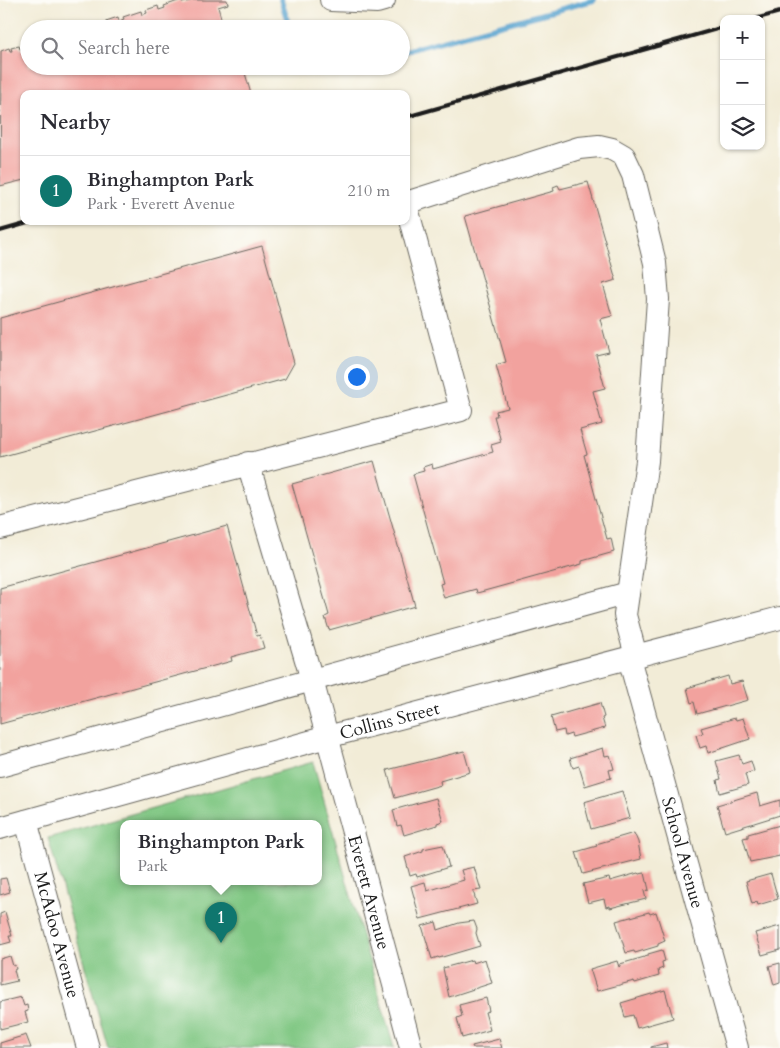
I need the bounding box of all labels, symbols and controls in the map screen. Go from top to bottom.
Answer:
map controls [720,15,765,150]
button: + [720,15,765,60]
search box [20,20,410,75]
icon: search [38,34,66,62]
text: Search here [78,35,170,61]
button: − [720,60,765,105]
button: layers [720,105,765,150]
text: Nearby [40,108,111,137]
text: Binghampton Park [87,167,254,193]
text: 1 [52,180,60,202]
text: 210 m [348,180,390,202]
text: Park · Everett Avenue [87,193,235,215]
your location [344,364,370,390]
street label: Collins Street [337,696,442,746]
street label: School Avenue [655,794,710,911]
popup [120,820,322,885]
text: Binghampton Park [137,829,305,855]
street label: Everett Avenue [341,832,396,952]
text: Park [137,855,168,877]
street label: McAdoo Avenue [27,869,86,1001]
pin: 1 [205,902,237,943]

